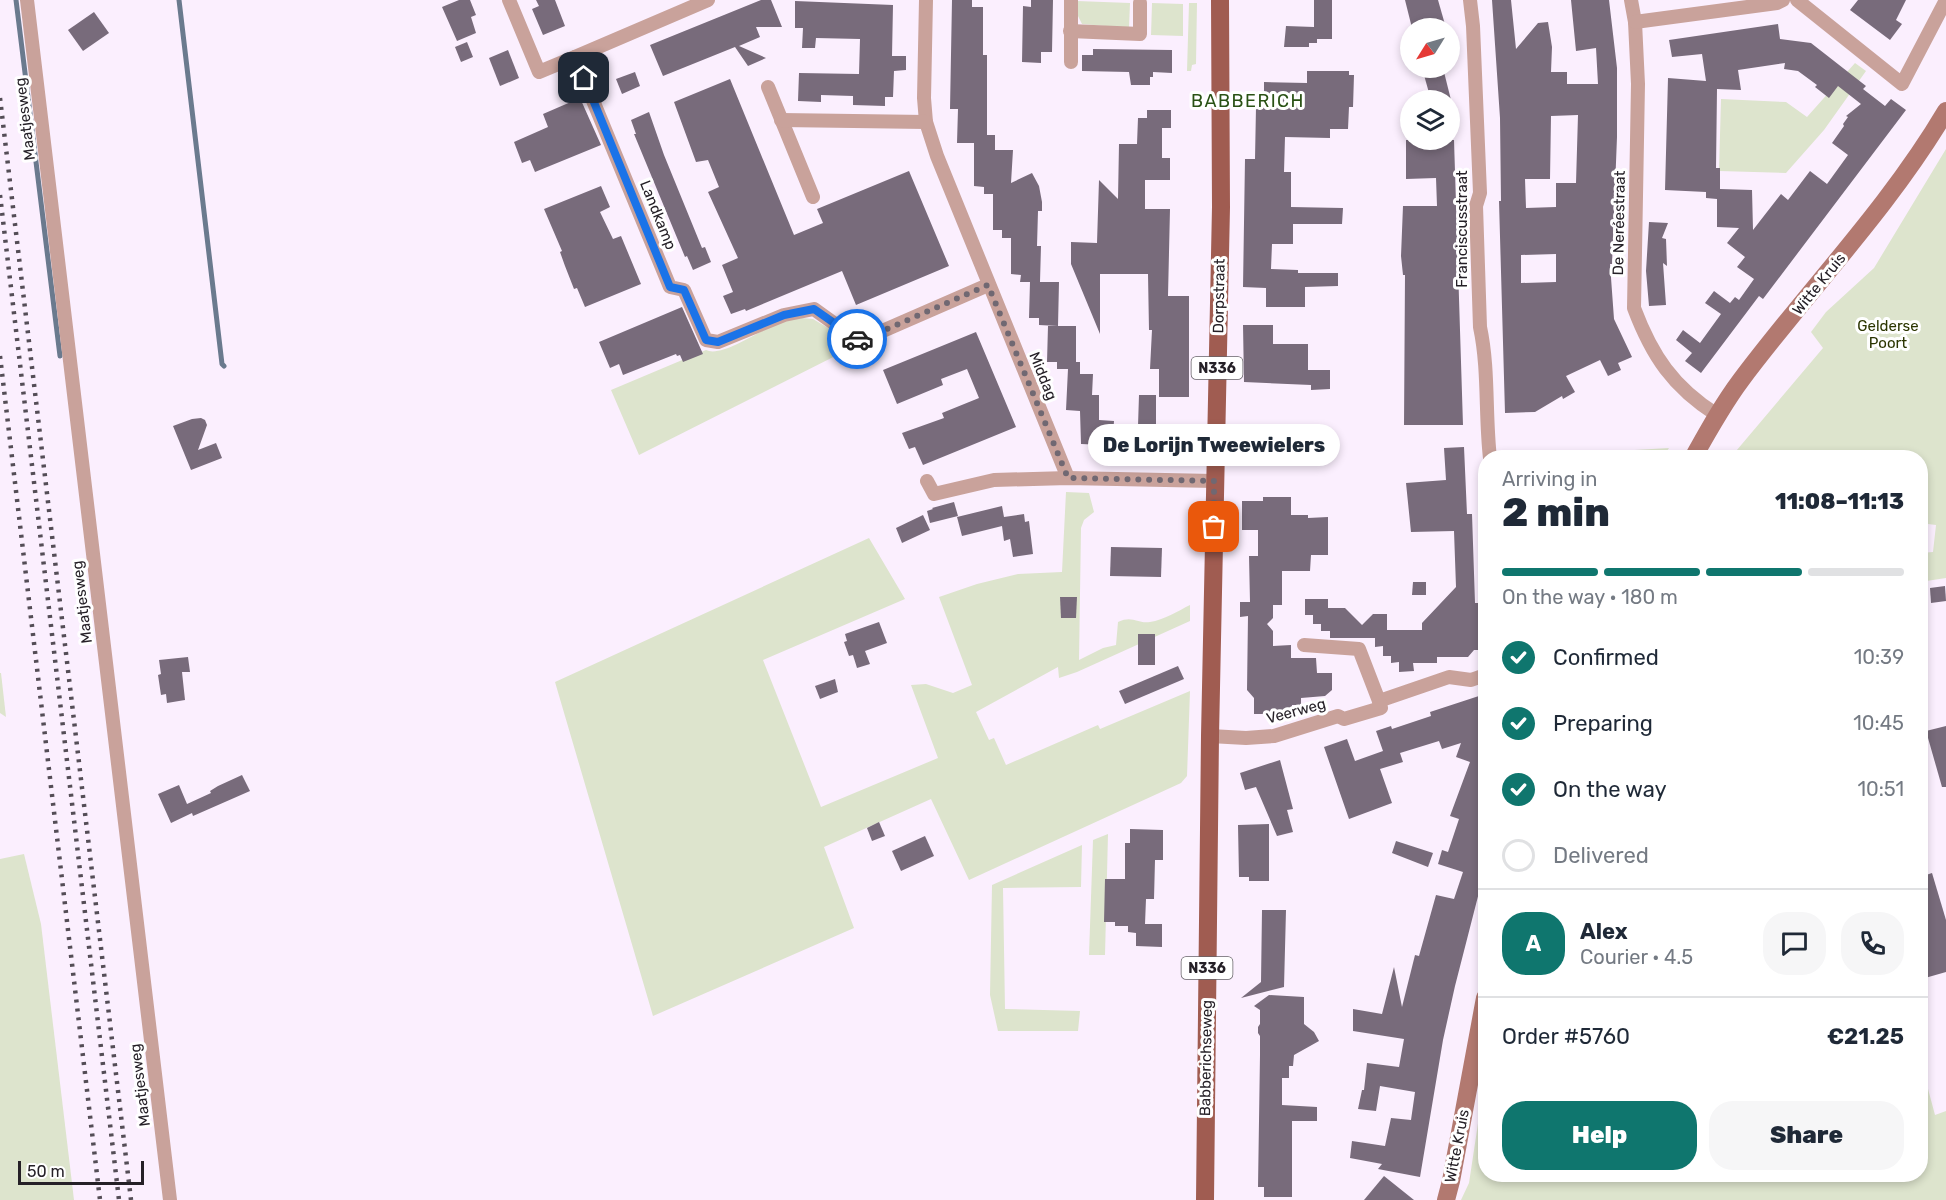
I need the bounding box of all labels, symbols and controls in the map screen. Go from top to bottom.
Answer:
north arrow [1400,18,1460,78]
map controls [1400,18,1460,150]
pin [558,52,609,103]
icon: home [567,61,600,94]
street label: Maatjesweg [11,77,39,161]
district label: BABBERICH [1191,90,1305,112]
button: layers [1400,90,1460,150]
street label: Franciscusstraat [1453,170,1471,288]
street label: De Neréestraat [1609,170,1629,276]
street label: Landkamp [636,178,680,252]
street label: Witte Kruis [1789,249,1850,319]
street label: Dorpstraat [1209,258,1229,334]
courier [827,309,887,369]
park label: Gelderse Poort [1857,317,1919,352]
icon: car [841,323,874,356]
street label: Middag [1025,349,1061,403]
road number: N336 [1192,357,1242,379]
callout: De Lorijn Tweewielers [1088,425,1340,467]
text: De Lorijn Tweewielers [1103,433,1325,457]
text: Arriving in [1502,467,1597,491]
text: 11:08–11:13 [1775,488,1904,515]
text: 2 min [1502,490,1610,536]
pin [1188,501,1239,552]
icon: bag [1197,510,1230,543]
street label: Maatjesweg [68,560,96,644]
text: On the way · 180 m [1502,585,1678,609]
icon: check [1502,641,1535,674]
text: Confirmed [1553,644,1659,671]
text: 10:39 [1854,645,1904,669]
street label: Veerweg [1264,694,1328,728]
icon: check [1502,707,1535,740]
text: Preparing [1553,710,1653,737]
text: 10:45 [1853,711,1904,735]
icon: check [1502,773,1535,806]
text: On the way [1553,776,1667,803]
text: 10:51 [1857,777,1904,801]
text: Delivered [1553,842,1649,869]
button: chat [1763,912,1826,975]
button: phone [1841,912,1904,975]
text: Alex [1580,918,1628,945]
text: A [1526,930,1541,957]
text: Courier · 4.5 [1580,945,1693,969]
road number: N336 [1182,957,1232,979]
street label: Babberichseweg [1196,1000,1216,1116]
text: Order #5760 [1502,1023,1630,1050]
text: €21.25 [1827,1023,1904,1050]
street label: Maatjesweg [126,1043,154,1127]
button: Help [1502,1101,1697,1170]
button: Share [1709,1101,1904,1170]
street label: Witte Kruis [1441,1107,1473,1184]
scale bar [18,1158,144,1186]
text: 50 m [27,1162,65,1181]

